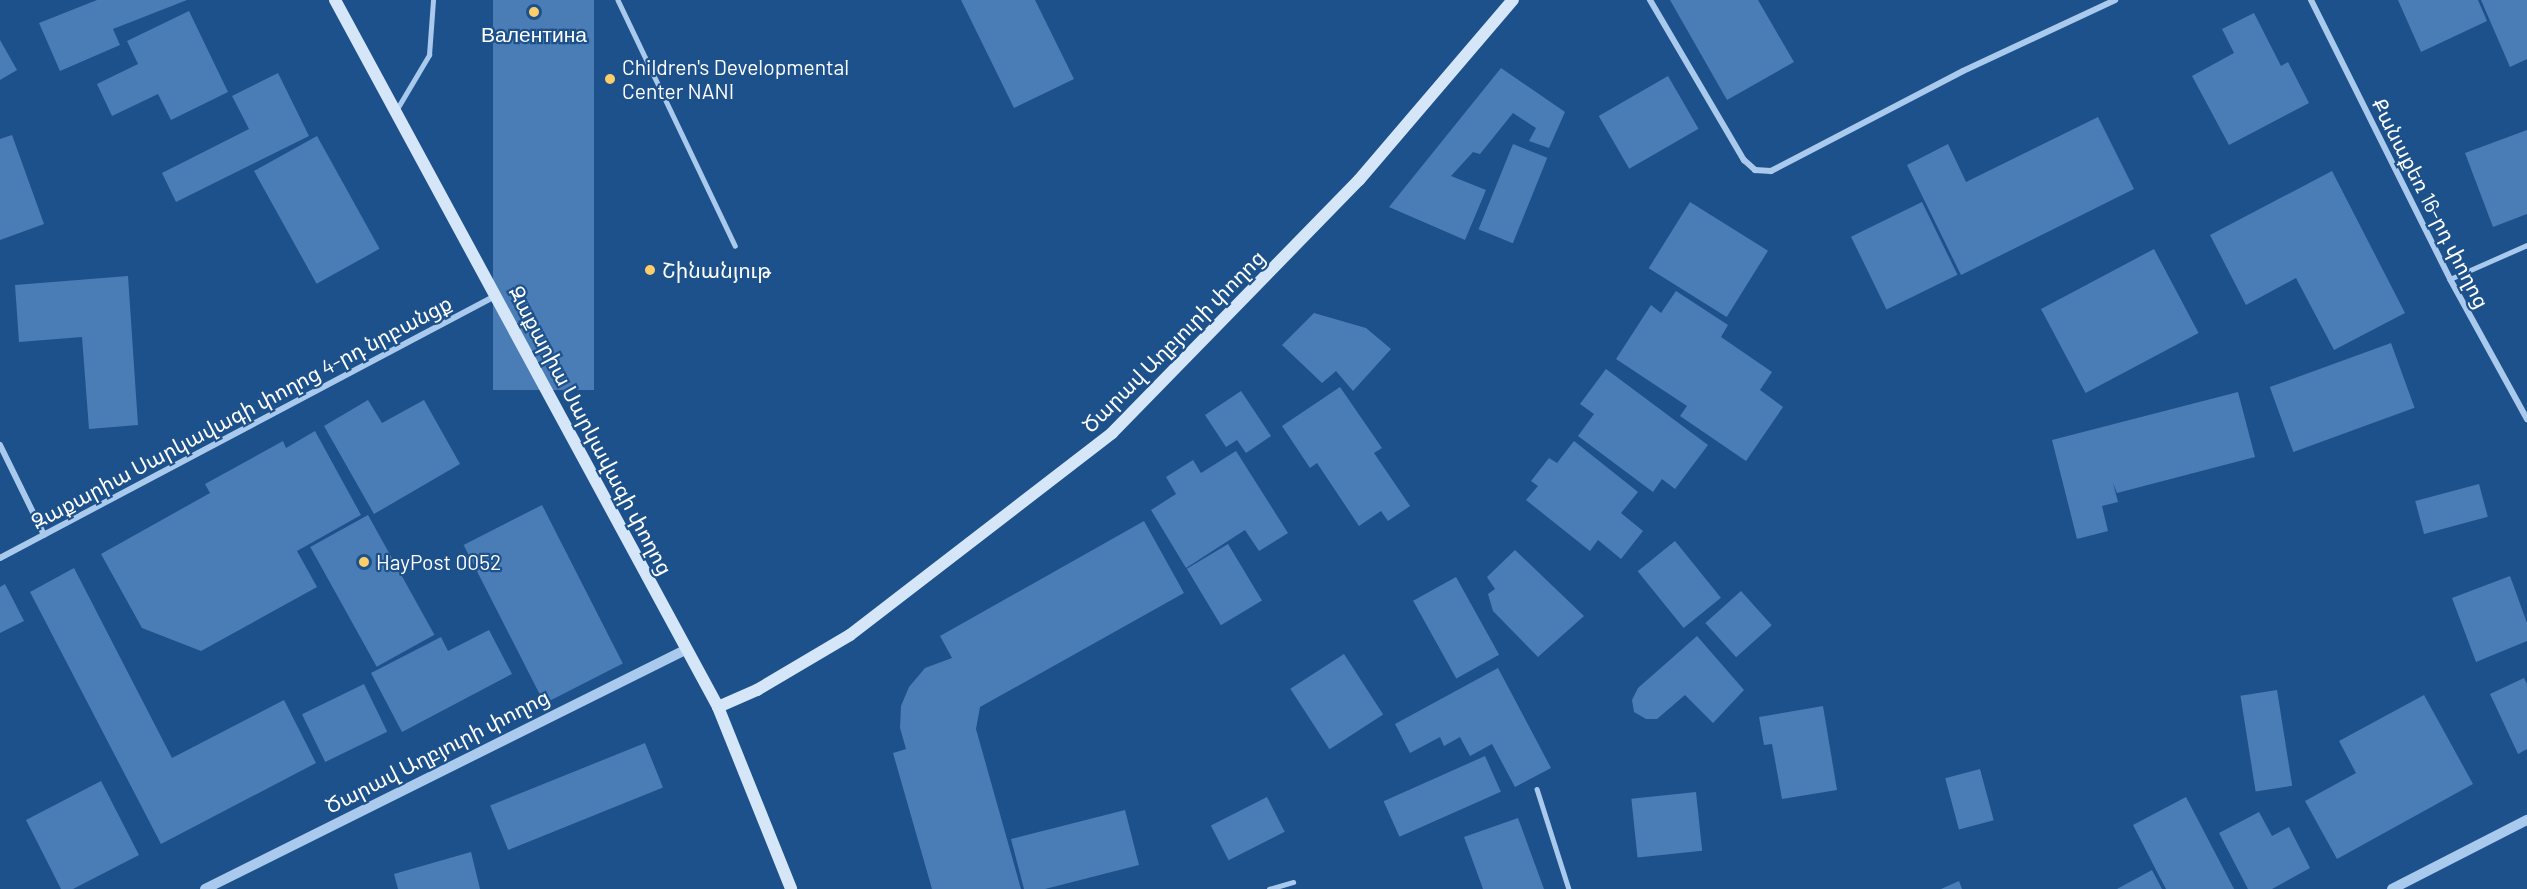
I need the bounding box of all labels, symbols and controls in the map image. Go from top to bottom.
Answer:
marker: Валентина [527,5,541,19]
place label: Валентина [481,21,587,47]
place label: Children's Developmental Center NANI [622,54,849,104]
marker: Children's Developmental Center NANI [603,72,617,86]
street label: Քանաքեռ 16-րդ փողոց [2367,94,2495,312]
street label: Ծարավ Աղբյուրի փողոց [1076,244,1270,438]
place label: Շինանյութ [662,257,771,283]
marker: Շինանյութ [643,263,657,277]
street label: Զաքարիա Սարկավագի փողոց [504,281,678,579]
street label: Զաքարիա Սարկավագի փողոց 4-րդ նրբանցք [26,290,456,534]
place label: HayPost 0052 [376,549,501,575]
marker: HayPost 0052 [357,555,371,569]
street label: Ծարավ Աղբյուրի փողոց [321,683,553,819]

